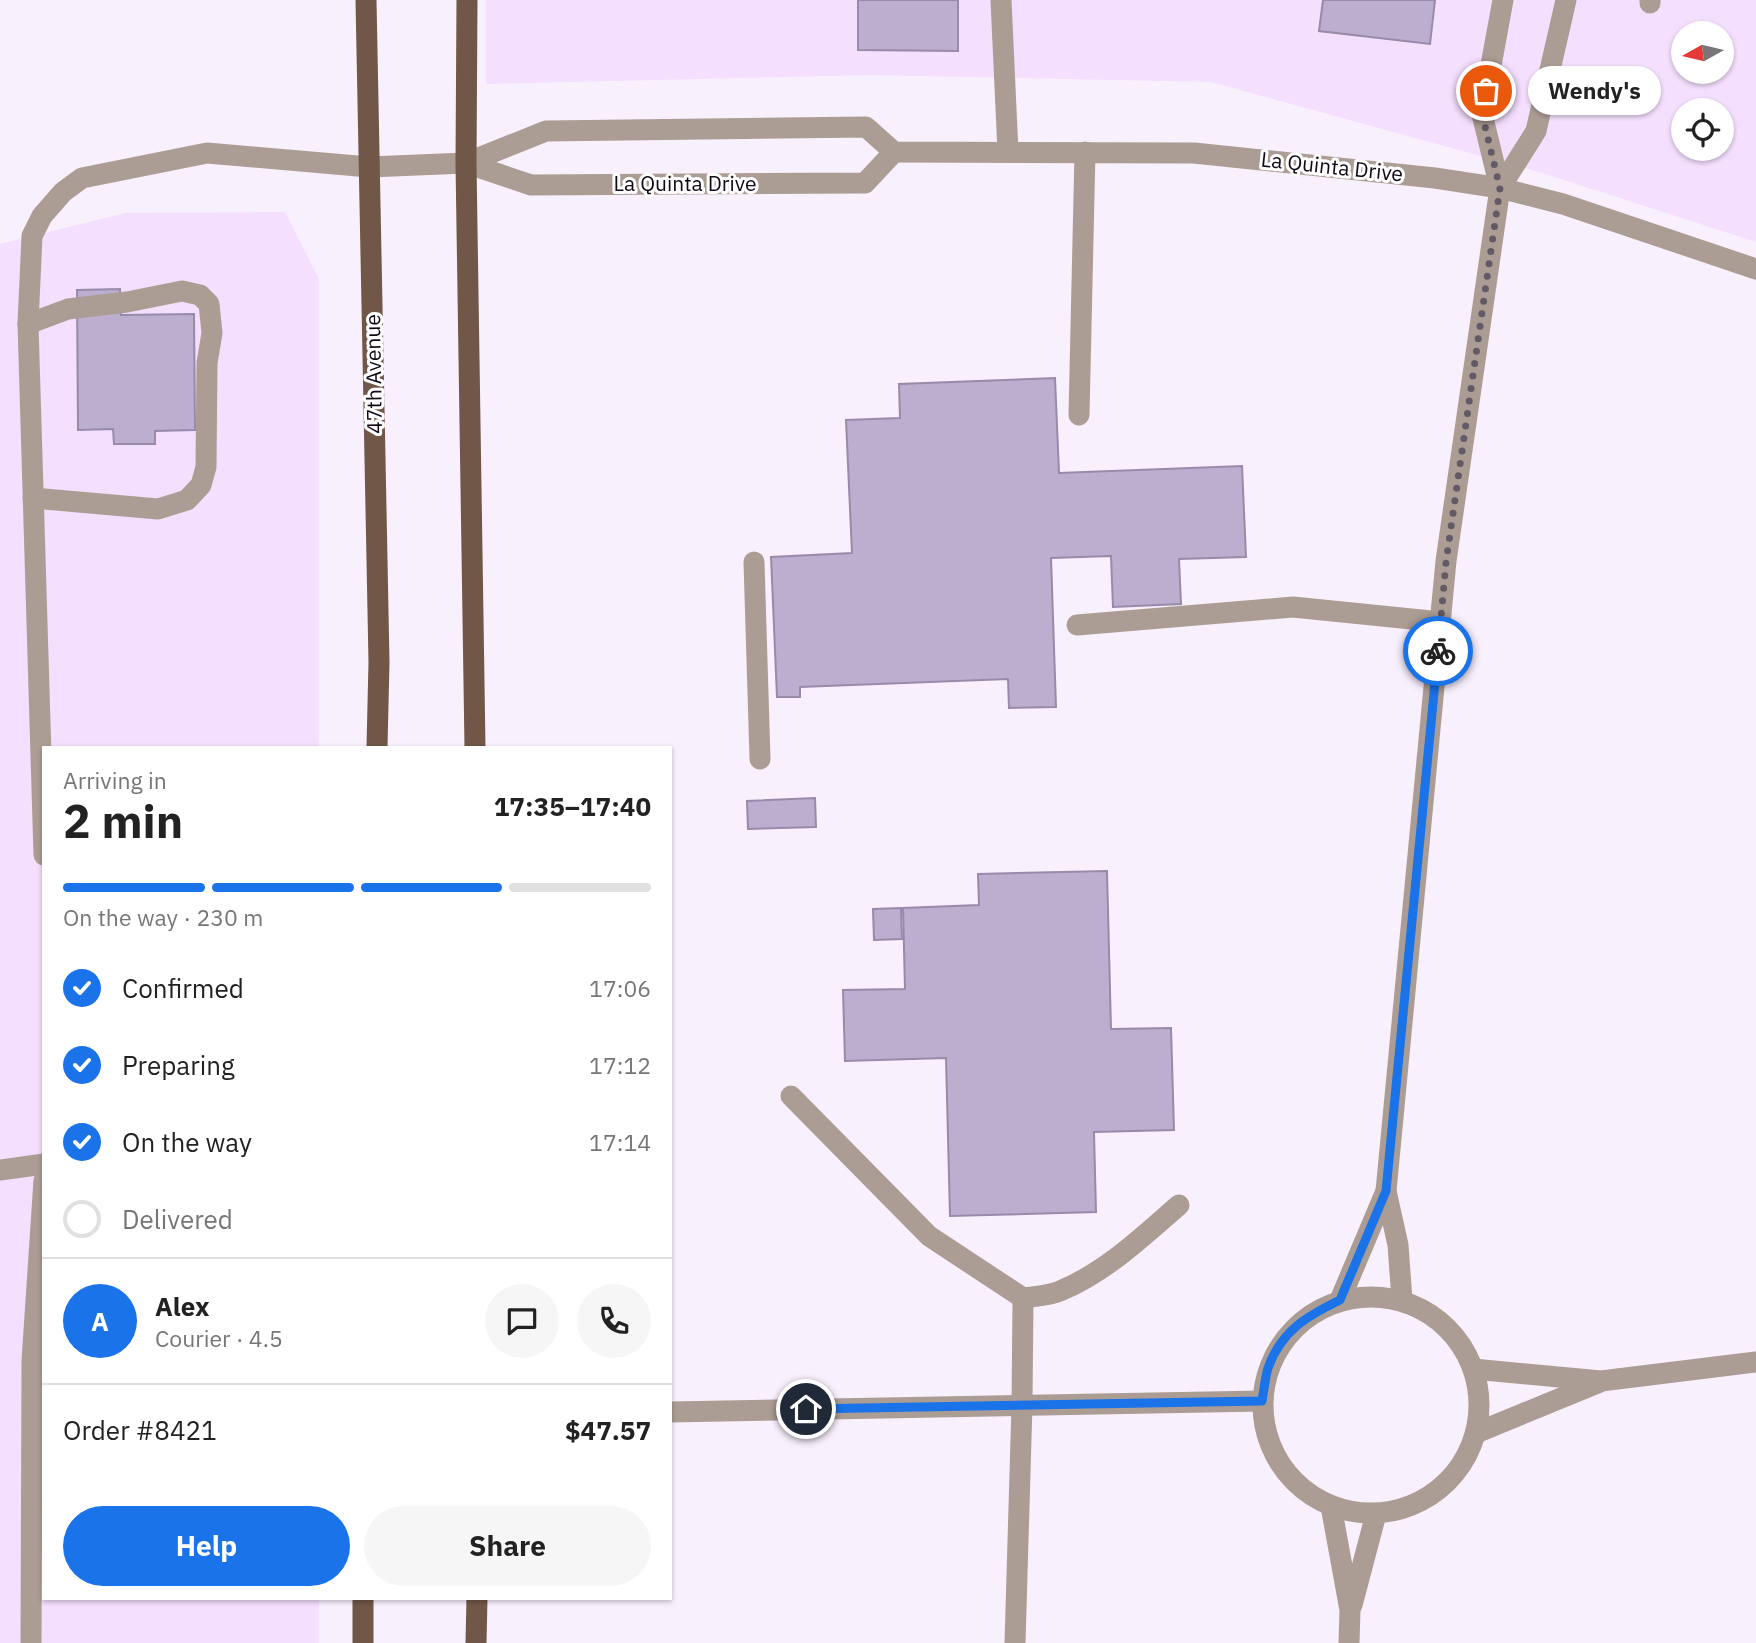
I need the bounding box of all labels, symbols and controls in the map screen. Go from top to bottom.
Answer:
north arrow [1671,21,1734,84]
map controls [1671,21,1734,161]
pin [1456,61,1516,121]
callout: Wendy's [1528,66,1661,116]
icon: bag [1467,72,1505,110]
text: Wendy's [1548,75,1641,105]
button: locate [1671,98,1734,161]
street label: La Quinta Drive [1260,145,1405,187]
street label: La Quinta Drive [614,169,756,197]
street label: 47th Avenue [358,314,388,434]
courier [1403,616,1473,686]
icon: bike [1419,632,1457,670]
text: Arriving in [63,765,167,795]
text: 17:35–17:40 [494,789,651,823]
text: 2 min [63,791,183,851]
text: On the way · 230 m [63,902,263,932]
icon: check [63,969,101,1007]
text: Confirmed [122,971,244,1005]
text: 17:06 [589,973,651,1003]
icon: check [63,1046,101,1084]
text: Preparing [122,1048,235,1082]
text: 17:12 [589,1050,651,1080]
icon: check [63,1123,101,1161]
text: On the way [122,1125,252,1159]
text: 17:14 [589,1127,651,1157]
text: Delivered [122,1202,233,1236]
button: chat [485,1284,559,1358]
button: phone [577,1284,651,1358]
text: Alex [155,1289,209,1323]
text: A [91,1304,109,1338]
text: Courier · 4.5 [155,1323,283,1353]
pin [776,1379,836,1439]
icon: home [787,1390,825,1428]
text: Order #8421 [63,1413,217,1447]
text: $47.57 [565,1413,651,1447]
button: Help [63,1506,350,1586]
button: Share [364,1506,651,1586]

